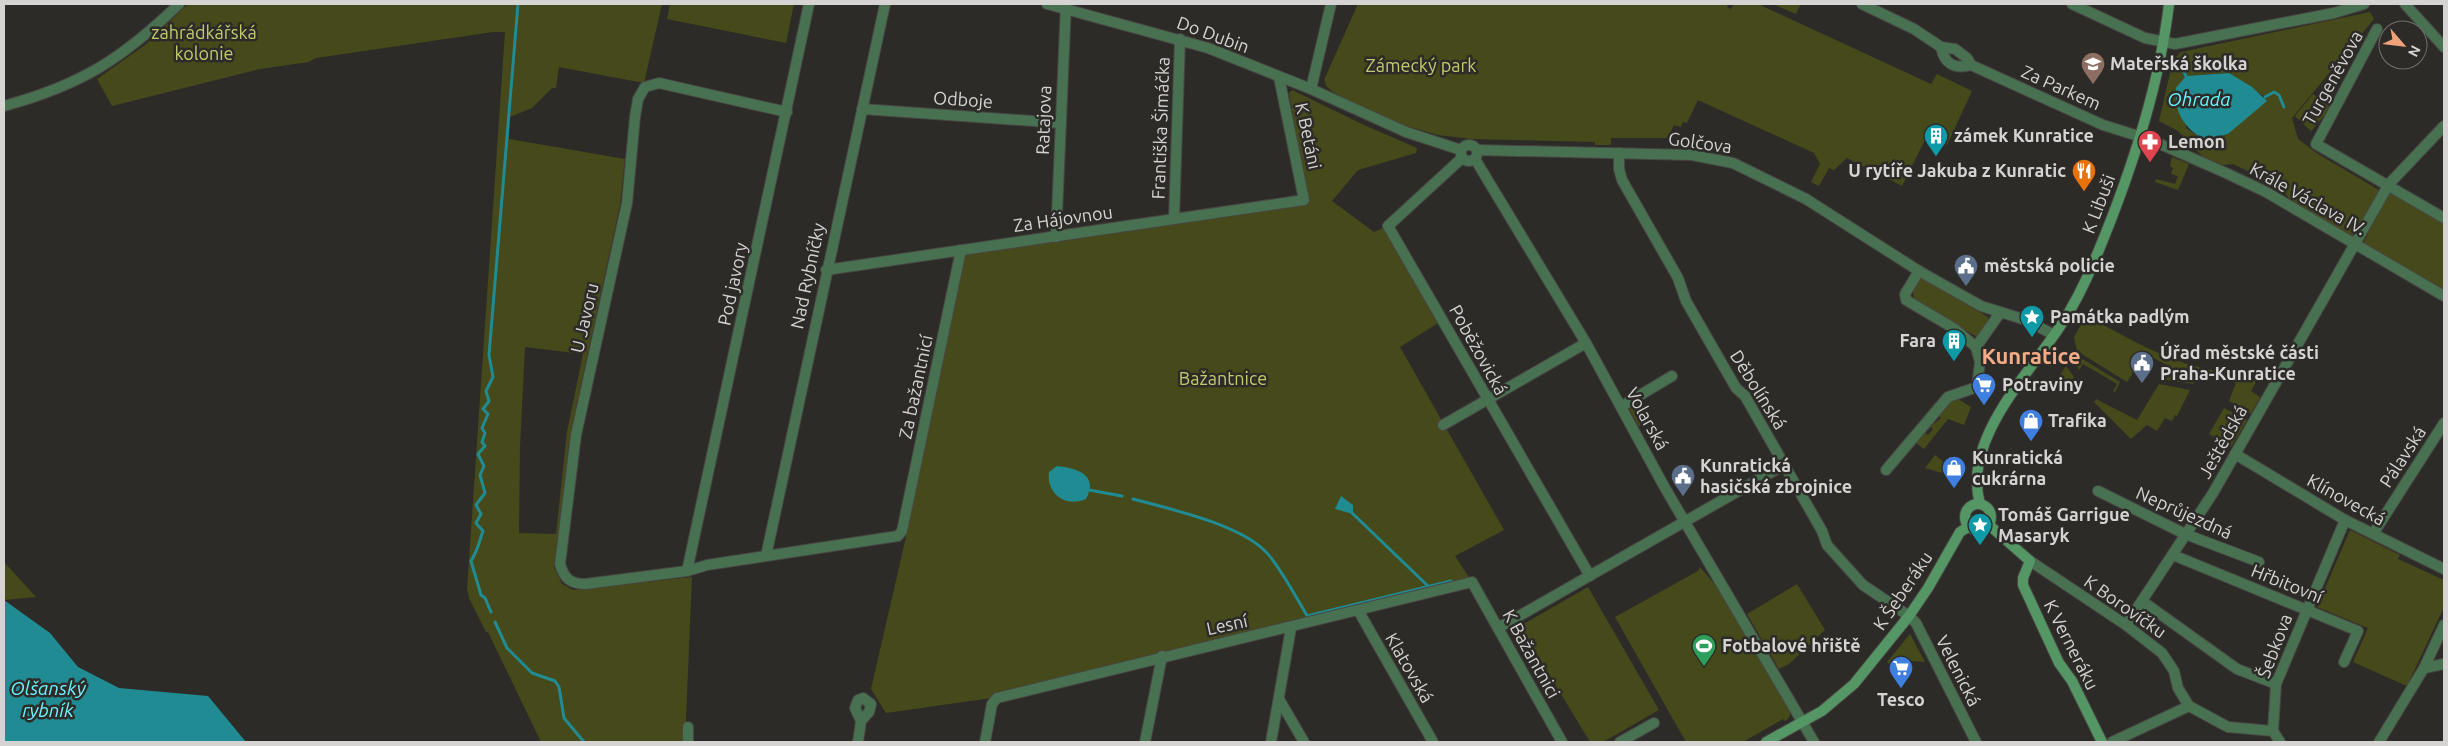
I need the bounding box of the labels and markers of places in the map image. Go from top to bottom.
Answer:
school or university icon: Mateřská školka [2080,51,2106,85]
place label: Mateřská školka [2110,53,2248,73]
building icon: zámek Kunratice [1923,123,1949,157]
place label: zámek Kunratice [1954,125,2094,145]
pharmacy icon: Lemon [2137,129,2163,163]
place label: Lemon [2168,131,2225,151]
restaurant icon: U rytíře Jakuba z Kunratic [2071,158,2097,192]
place label: U rytíře Jakuba z Kunratic [1848,160,2066,180]
public building icon: městská policie [1953,253,1979,287]
place label: městská policie [1984,255,2115,275]
place icon: Památka padlým [2019,304,2045,338]
place label: Památka padlým [2050,306,2190,326]
building icon: Fara [1941,328,1967,362]
place label: Fara [1900,330,1936,350]
place label: Úřad městské části Praha-Kunratice [2160,341,2319,383]
public building icon: Úřad městské části Praha-Kunratice [2129,350,2155,384]
supermarket icon: Potraviny [1971,372,1997,406]
place label: Potraviny [2002,374,2084,394]
shop icon: Trafika [2018,408,2044,442]
place label: Trafika [2048,410,2107,430]
place label: Kunratická cukrárna [1972,447,2063,488]
place label: Kunratická hasičská zbrojnice [1700,455,1852,496]
shop icon: Kunratická cukrárna [1941,455,1967,489]
public building icon: Kunratická hasičská zbrojnice [1670,463,1696,497]
place label: Tomáš Garrigue Masaryk [1998,504,2130,545]
place icon: Tomáš Garrigue Masaryk [1967,512,1993,546]
sports icon: Fotbalové hřiště [1691,633,1717,667]
place label: Fotbalové hřiště [1722,635,1861,655]
supermarket icon: Tesco [1888,655,1914,689]
place label: Tesco [1877,689,1925,709]

